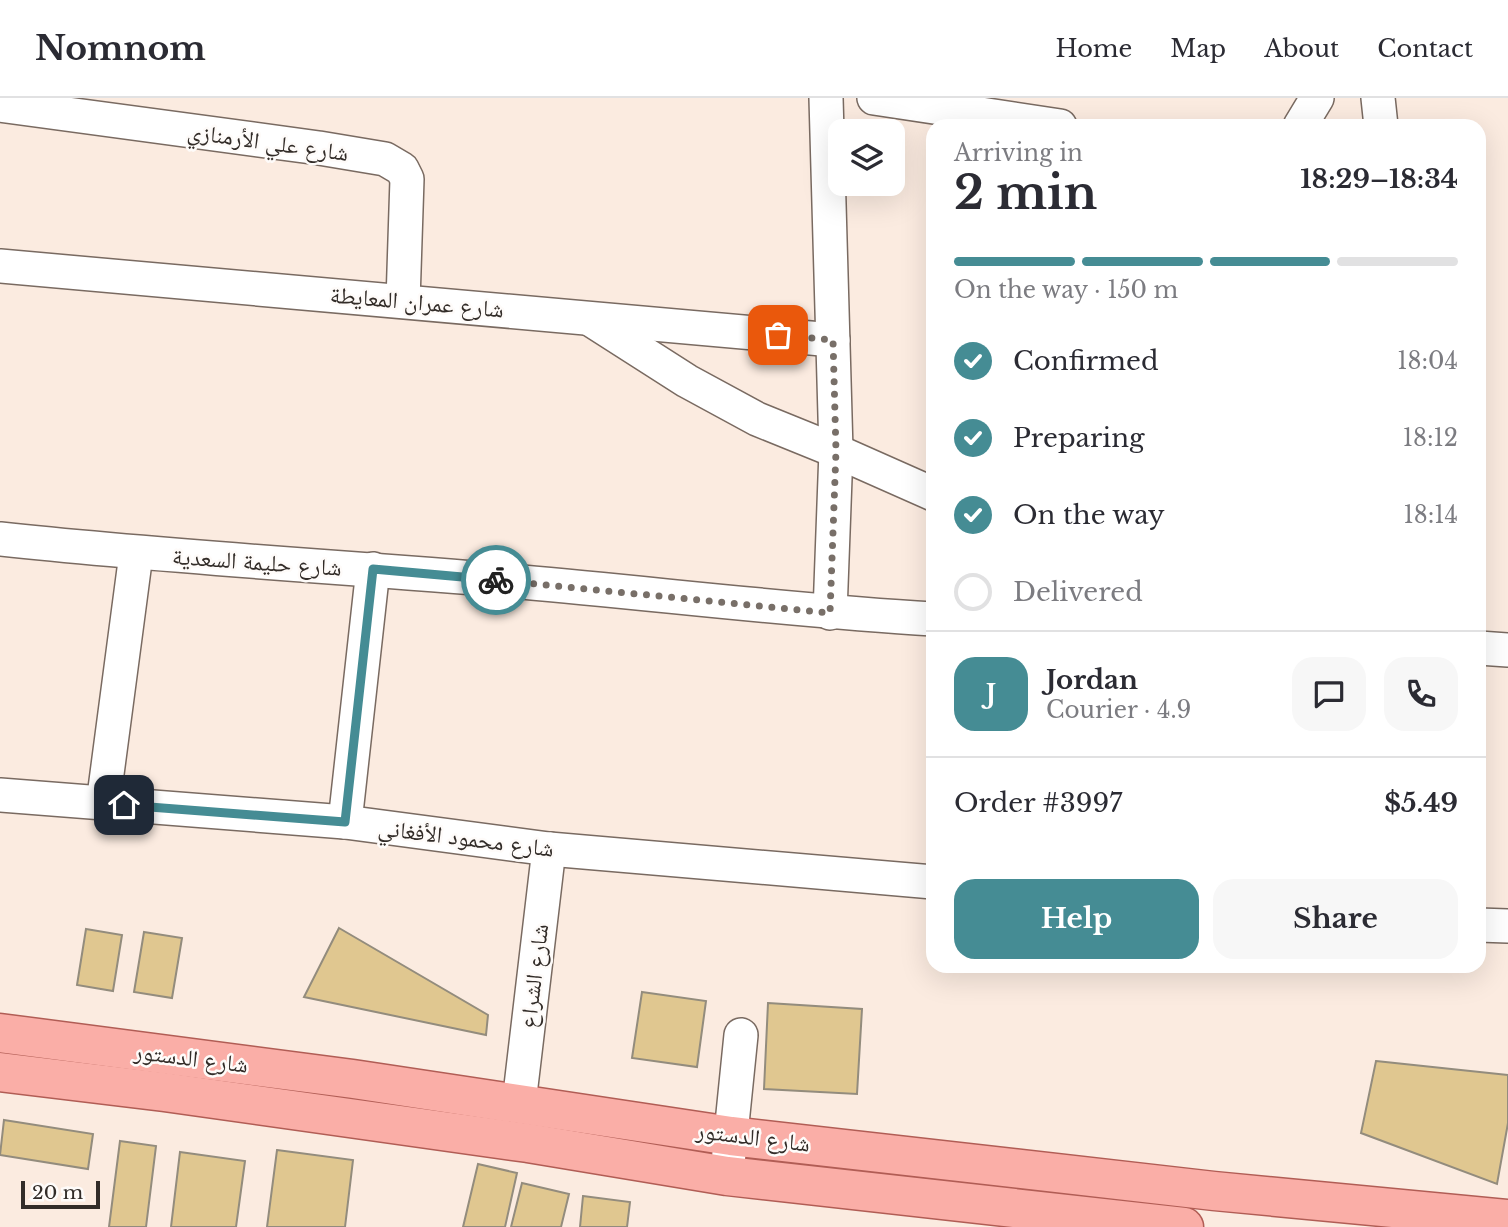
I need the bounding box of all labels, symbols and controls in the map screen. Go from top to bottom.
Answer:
text: Nomnom [35,28,206,69]
text: Home [1056,34,1132,63]
text: Map [1170,34,1226,63]
text: About [1264,34,1339,63]
text: Contact [1377,34,1473,63]
street label: شارع علي الأرمنازي [185,117,350,172]
map controls [828,119,905,196]
button: layers [828,119,905,196]
text: Arriving in [954,139,1083,167]
text: 18:29–18:34 [1300,163,1458,195]
text: 2 min [954,164,1097,221]
text: On the way · 150 m [954,276,1178,304]
street label: شارع عمران المعايطة [329,280,505,325]
pin [748,305,808,365]
icon: bag [759,316,797,354]
icon: check [954,342,992,380]
text: Confirmed [1013,345,1158,377]
text: 18:04 [1397,347,1458,375]
icon: check [954,419,992,457]
text: Preparing [1013,422,1145,454]
text: 18:12 [1403,424,1458,452]
icon: check [954,496,992,534]
text: On the way [1013,499,1165,531]
text: 18:14 [1404,501,1458,529]
street label: شارع حليمة السعدية [171,542,343,583]
courier [461,545,531,615]
icon: bike [477,561,515,599]
text: Delivered [1013,576,1143,608]
button: chat [1292,657,1366,731]
button: phone [1384,657,1458,731]
text: Jordan [1046,664,1138,696]
text: J [986,678,996,710]
text: Courier · 4.9 [1046,696,1191,724]
pin [94,775,154,835]
icon: home [105,786,143,824]
text: Order #3997 [954,787,1122,819]
text: $5.49 [1384,787,1458,819]
street label: شارع محمود الأفغاني [376,813,556,867]
button: Help [954,879,1199,959]
button: Share [1213,879,1458,959]
street label: شارع الشراع [514,922,555,1030]
street label: شارع الدستور [131,1037,250,1080]
street label: شارع الدستور [693,1116,812,1159]
scale bar [21,1178,100,1210]
text: 20 m [32,1181,83,1204]

